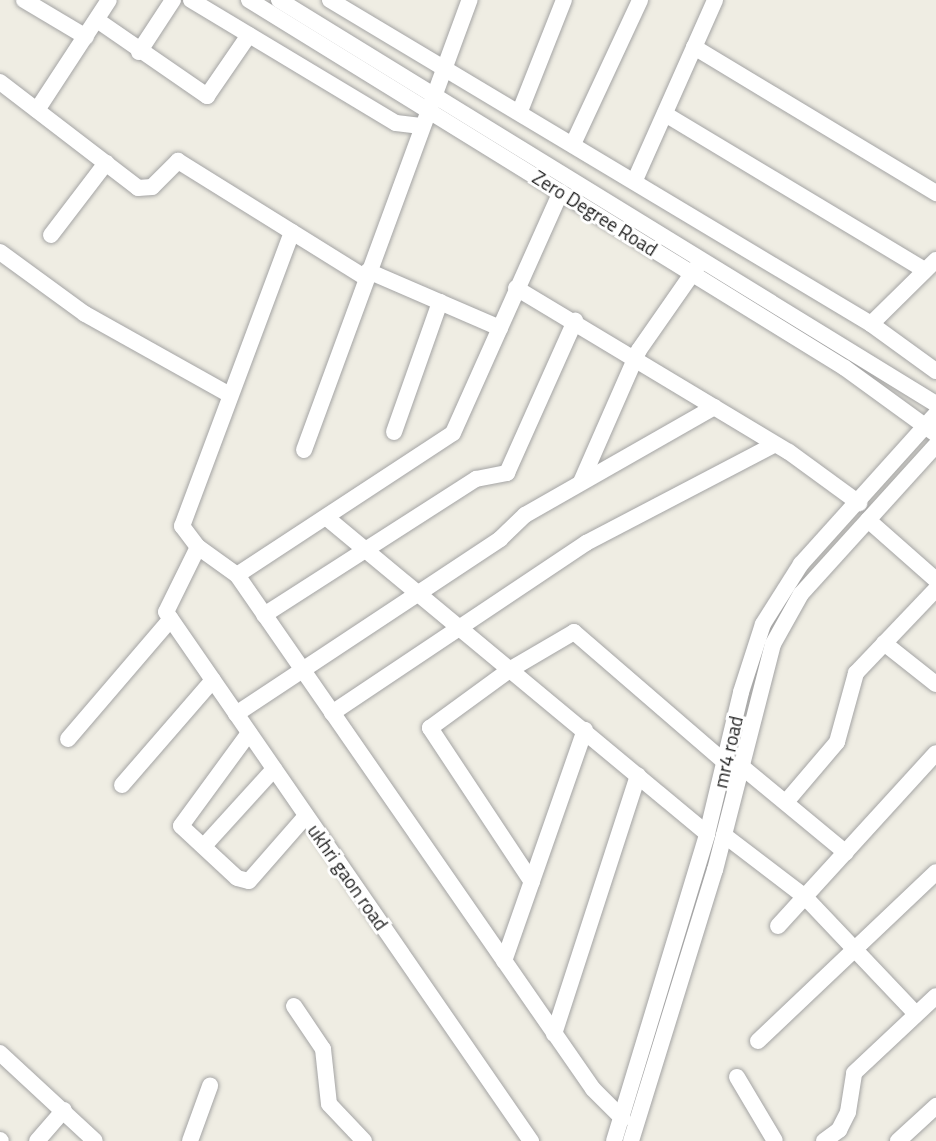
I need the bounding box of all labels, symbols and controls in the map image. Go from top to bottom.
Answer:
street label: Zero Degree Road [528,166,662,260]
street label: mr4 road [709,714,747,790]
street label: ukhri gaon road [303,820,393,934]

